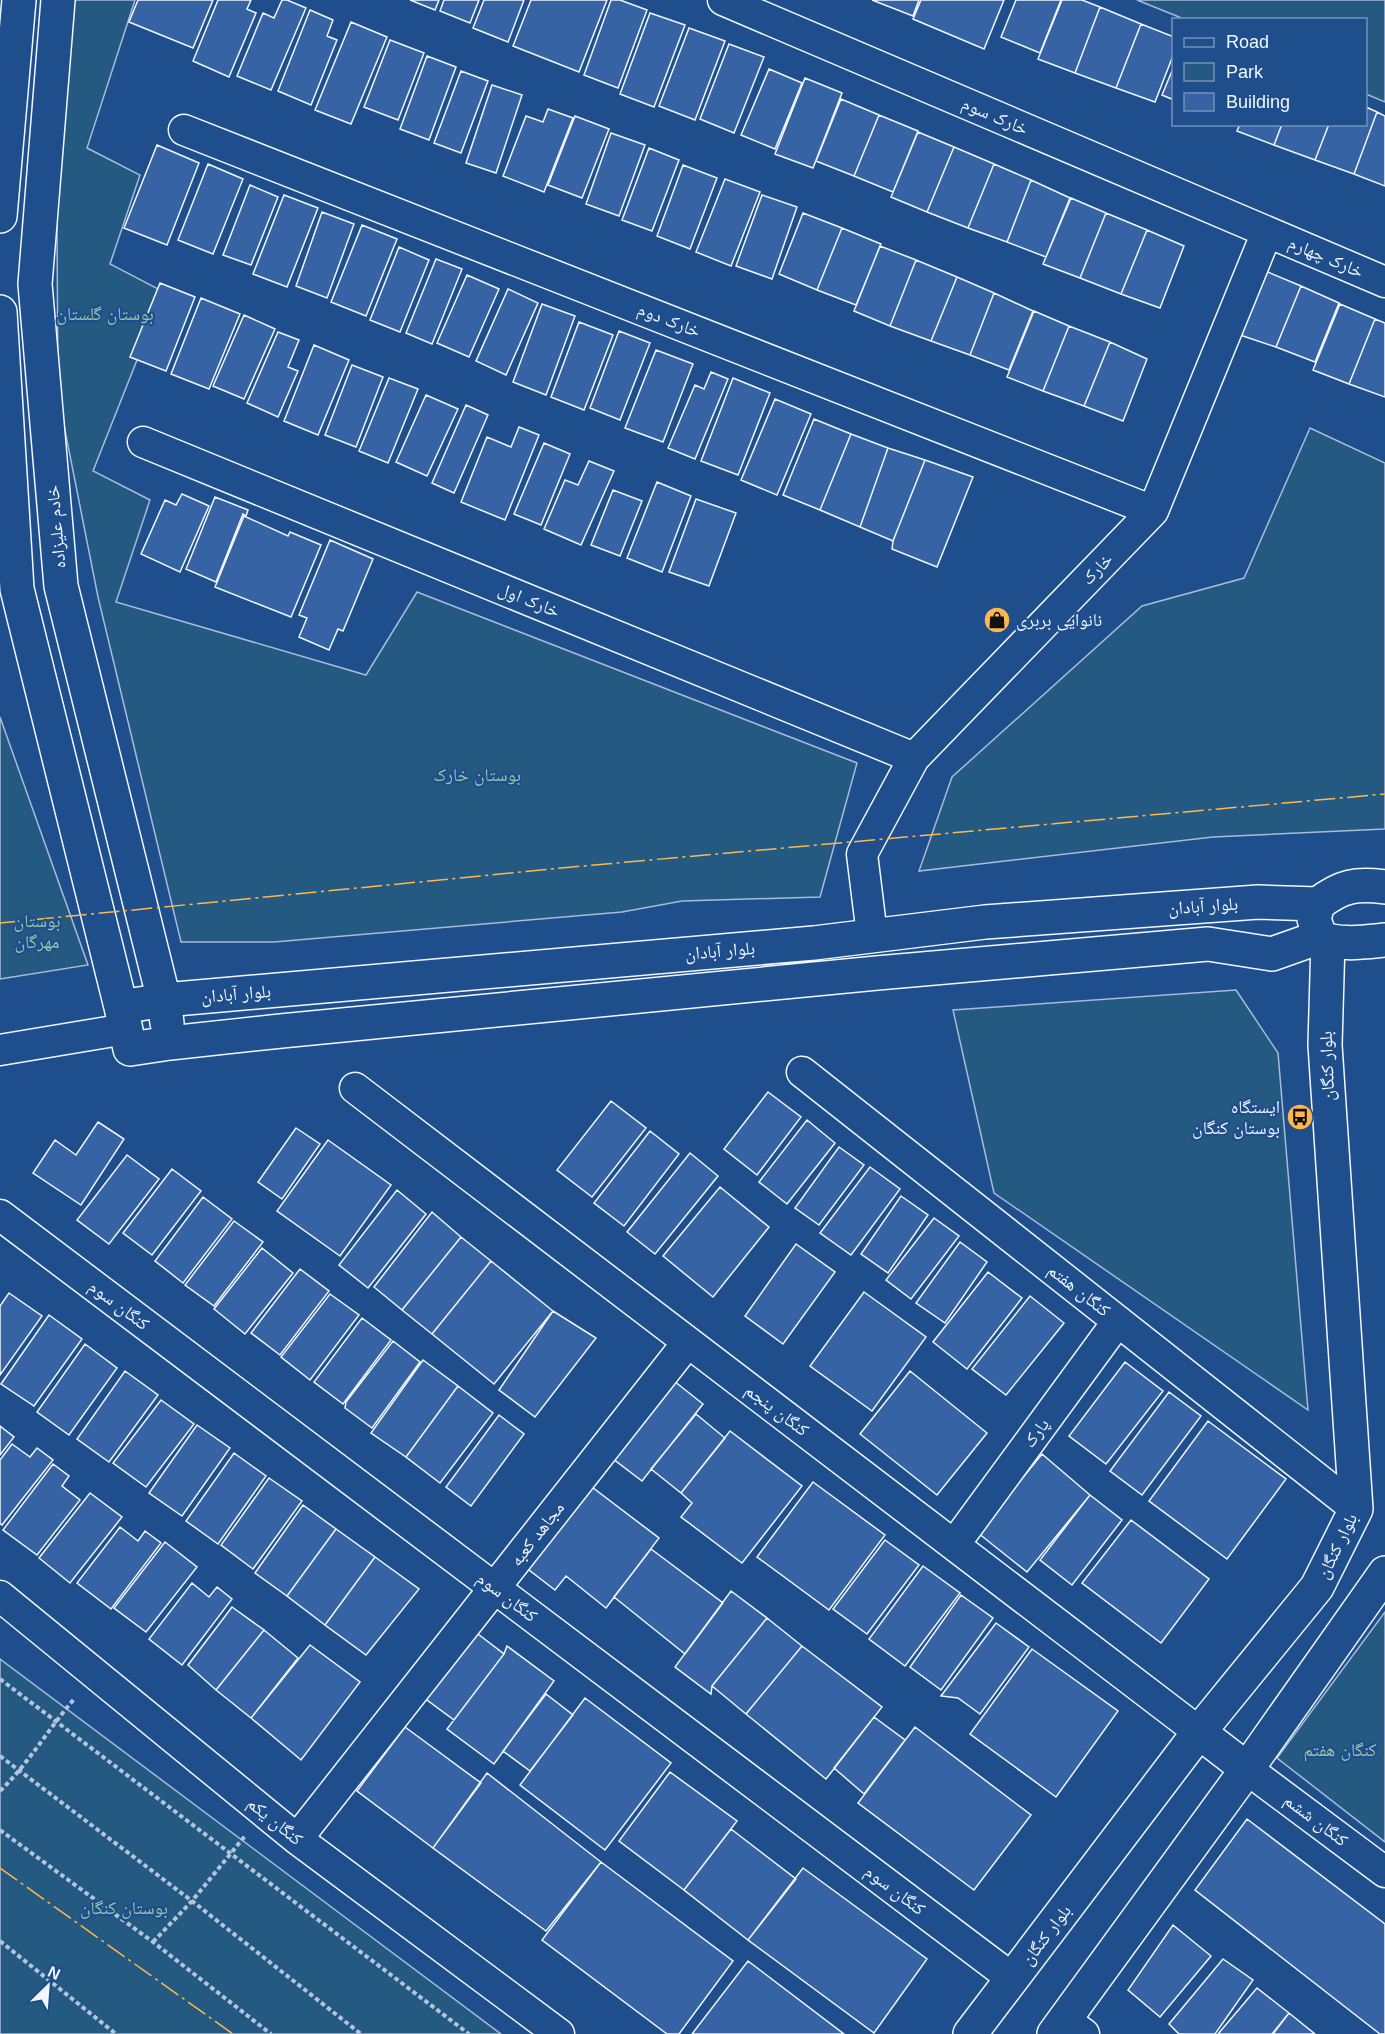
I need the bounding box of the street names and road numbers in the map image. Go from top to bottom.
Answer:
street label: خارک سوم [958,93,1031,141]
street label: خارک چهارم [1285,232,1367,284]
street label: خارک دوم [634,299,703,343]
street label: خادم علیزاده [42,484,72,570]
street label: خارک [1077,549,1117,589]
street label: خارک اول [495,579,563,622]
street label: بلوار آبادان [1167,894,1239,919]
street label: بلوار آبادان [684,938,756,965]
street label: بلوار آبادان [200,981,272,1008]
street label: بلوار کنگان [1316,1031,1339,1101]
street label: کنگان هفتم [1043,1260,1114,1322]
street label: کنگان سوم [84,1276,153,1336]
street label: کنگان پنجم [740,1380,813,1442]
street label: پارک [1019,1415,1054,1452]
street label: مجاهد کعبه [506,1498,569,1570]
street label: بلوار کنگان [1313,1510,1362,1582]
street label: کنگان سوم [472,1568,541,1628]
street label: کنگان ششم [1279,1790,1352,1852]
street label: کنگان یکم [242,1793,307,1851]
street label: کنگان سوم [860,1861,929,1921]
street label: بلوار کنگان [1017,1901,1076,1970]

